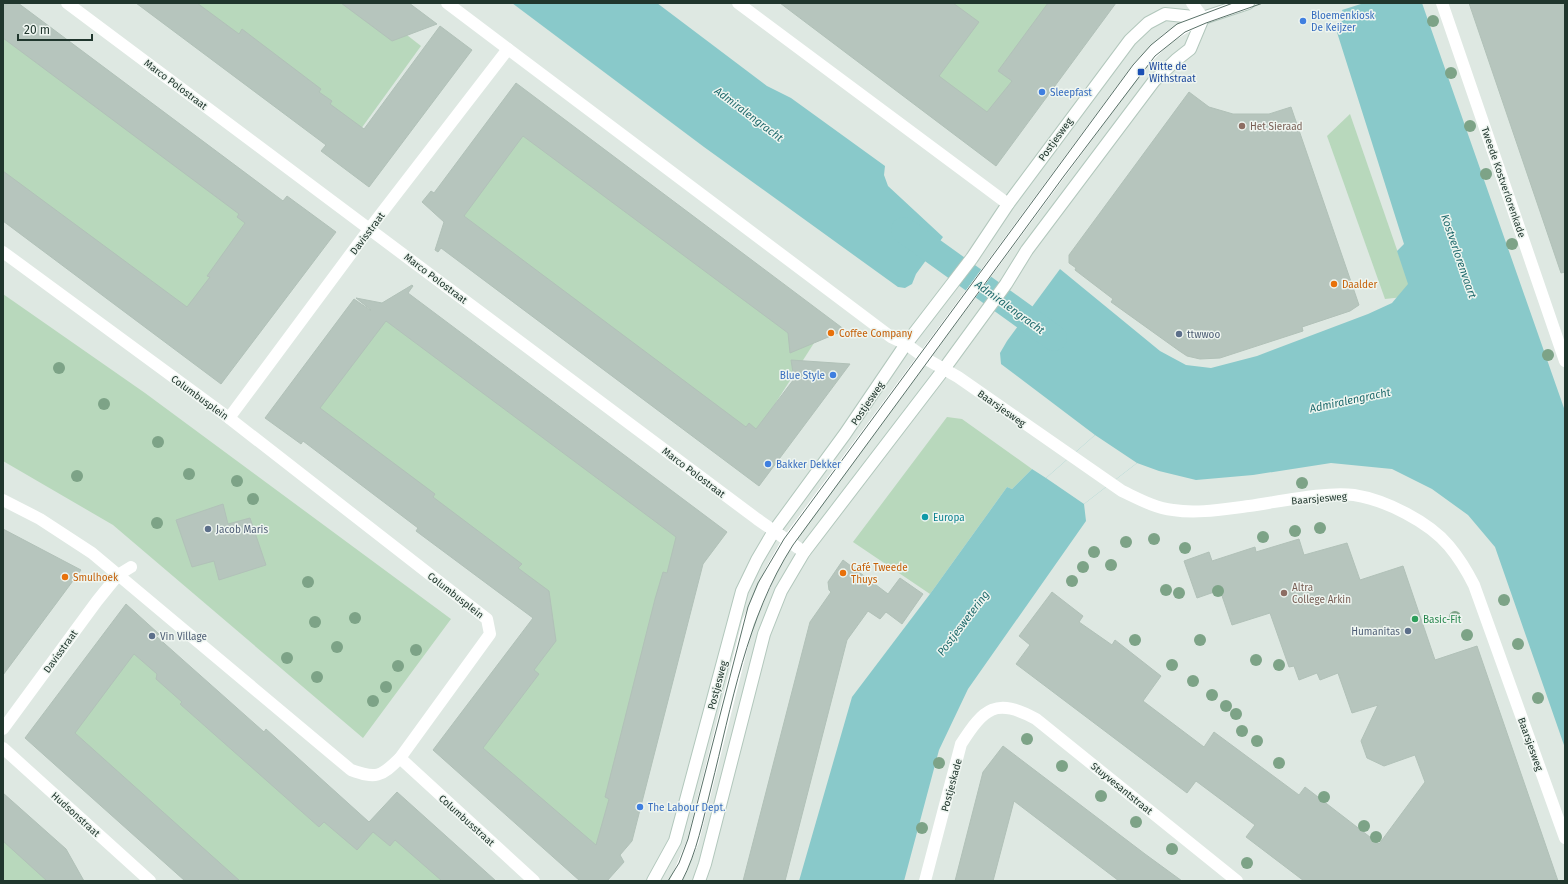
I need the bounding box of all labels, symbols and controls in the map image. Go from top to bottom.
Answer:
place label: Bloemenkiosk De Keijzer [1311,10,1376,34]
scale bar [18,16,92,42]
marker: Bloemenkiosk De Keijzer [1298,16,1308,26]
text: 20 m [24,23,50,37]
street label: Marco Polostraat [141,57,210,113]
place label: Witte de Withstraat [1149,61,1196,85]
marker: Witte de Withstraat [1136,67,1146,77]
water label: Admiralengracht [711,84,786,144]
marker: Sleepfast [1037,87,1047,97]
place label: Sleepfast [1050,87,1092,99]
street label: Postjesweg [1036,115,1076,163]
marker: Het Sieraad [1237,121,1247,131]
place label: Het Sieraad [1250,121,1303,133]
street label: Tweede Kostverlorenkade [1478,125,1528,239]
street label: Davisstraat [348,210,388,257]
water label: Kostverlorenvaart [1438,212,1479,300]
street label: Marco Polostraat [401,251,470,307]
water label: Admiralengracht [972,277,1047,337]
marker: Daalder [1329,279,1339,289]
place label: Daalder [1342,279,1377,291]
marker: Coffee Company [826,328,836,338]
place label: Coffee Company [839,328,912,340]
marker: ttwwoo [1174,329,1184,339]
place label: ttwwoo [1187,329,1220,341]
place label: Blue Style [780,370,825,382]
marker: Blue Style [828,370,838,380]
street label: Columbusplein [168,373,230,423]
street label: Postjesweg [849,379,887,428]
water label: Admiralengracht [1307,386,1392,416]
street label: Baarsjesweg [975,388,1028,430]
street label: Marco Polostraat [659,445,728,501]
marker: Bakker Dekker [763,459,773,469]
place label: Bakker Dekker [776,459,841,471]
street label: Baarsjesweg [1291,491,1348,507]
marker: Europa [920,512,930,522]
place label: Europa [933,512,965,524]
marker: Jacob Maris [203,524,213,534]
place label: Jacob Maris [216,524,268,536]
place label: Café Tweede Thuys [851,562,908,586]
marker: Café Tweede Thuys [838,568,848,578]
street label: Columbusplein [425,570,486,621]
marker: Smulhoek [60,572,70,582]
place label: Smulhoek [73,572,119,584]
place label: Altra College Arkin [1292,582,1351,606]
water label: Postjeswetering [935,588,992,658]
marker: Altra College Arkin [1279,588,1289,598]
marker: Basic-Fit [1410,614,1420,624]
place label: Basic-Fit [1423,614,1462,626]
place label: Humanitas [1351,626,1400,638]
marker: Humanitas [1403,626,1413,636]
street label: Davisstraat [41,627,81,675]
marker: Vin Village [147,631,157,641]
place label: Vin Village [160,631,207,643]
street label: Postjesweg [706,659,730,711]
street label: Baarsjesweg [1515,716,1546,773]
street label: Postjeskade [939,757,965,813]
street label: Stuyvesantstraat [1088,760,1155,818]
street label: Hudsonstraat [49,790,102,840]
street label: Columbusstraat [436,792,497,849]
marker: The Labour Dept. [635,802,645,812]
place label: The Labour Dept. [648,802,725,814]

